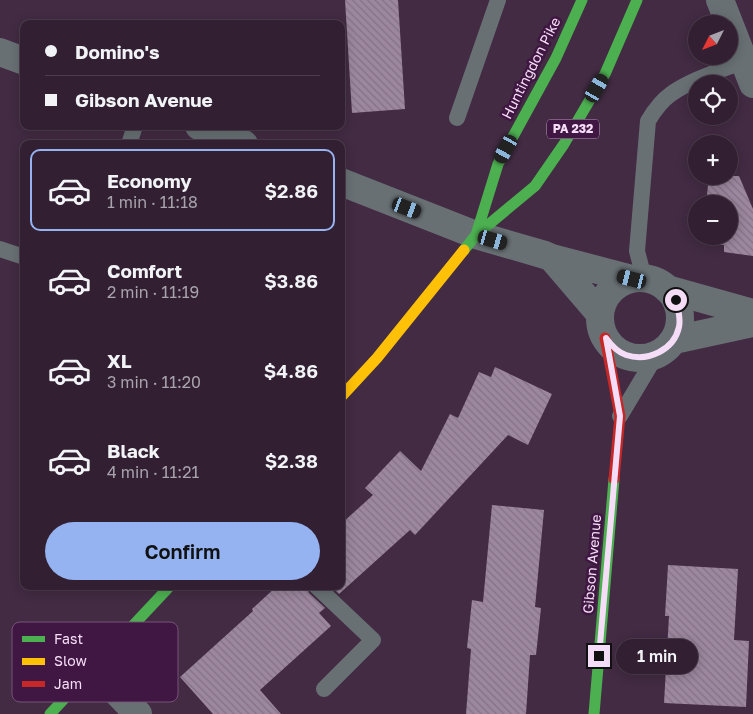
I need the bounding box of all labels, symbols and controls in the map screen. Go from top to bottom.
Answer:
street label: Huntingdon Pike [498,14,564,122]
north arrow [688,15,738,65]
map controls [688,15,738,245]
text: Domino's [75,40,160,63]
car [583,71,610,105]
button: locate [688,75,738,125]
text: Gibson Avenue [75,88,213,111]
road number: PA 232 [547,120,599,138]
car [492,132,519,166]
button: + [688,135,738,185]
icon: car [47,168,92,213]
text: Economy [107,169,192,192]
text: $2.86 [264,179,318,202]
text: 1 min · 11:18 [107,192,198,212]
button: − [688,195,738,245]
car [390,196,423,220]
car [476,229,509,251]
icon: car [47,258,92,303]
text: Comfort [107,259,182,282]
car [615,268,648,290]
text: $3.86 [264,269,318,292]
text: 2 min · 11:19 [107,282,199,302]
route start [665,289,687,311]
icon: car [47,348,92,393]
text: XL [107,349,132,372]
text: $4.86 [264,359,318,382]
text: 3 min · 11:20 [107,372,201,392]
icon: car [47,438,92,483]
text: Black [107,439,160,462]
text: $2.38 [265,449,318,472]
text: 4 min · 11:21 [107,462,199,482]
street label: Gibson Avenue [579,514,604,614]
button: Confirm [45,522,320,580]
legend [12,622,178,702]
text: Fast [54,630,83,647]
callout: 1 min [616,638,699,674]
route end [588,645,610,667]
text: 1 min [637,646,677,666]
text: Slow [54,652,87,669]
text: Jam [54,675,82,692]

